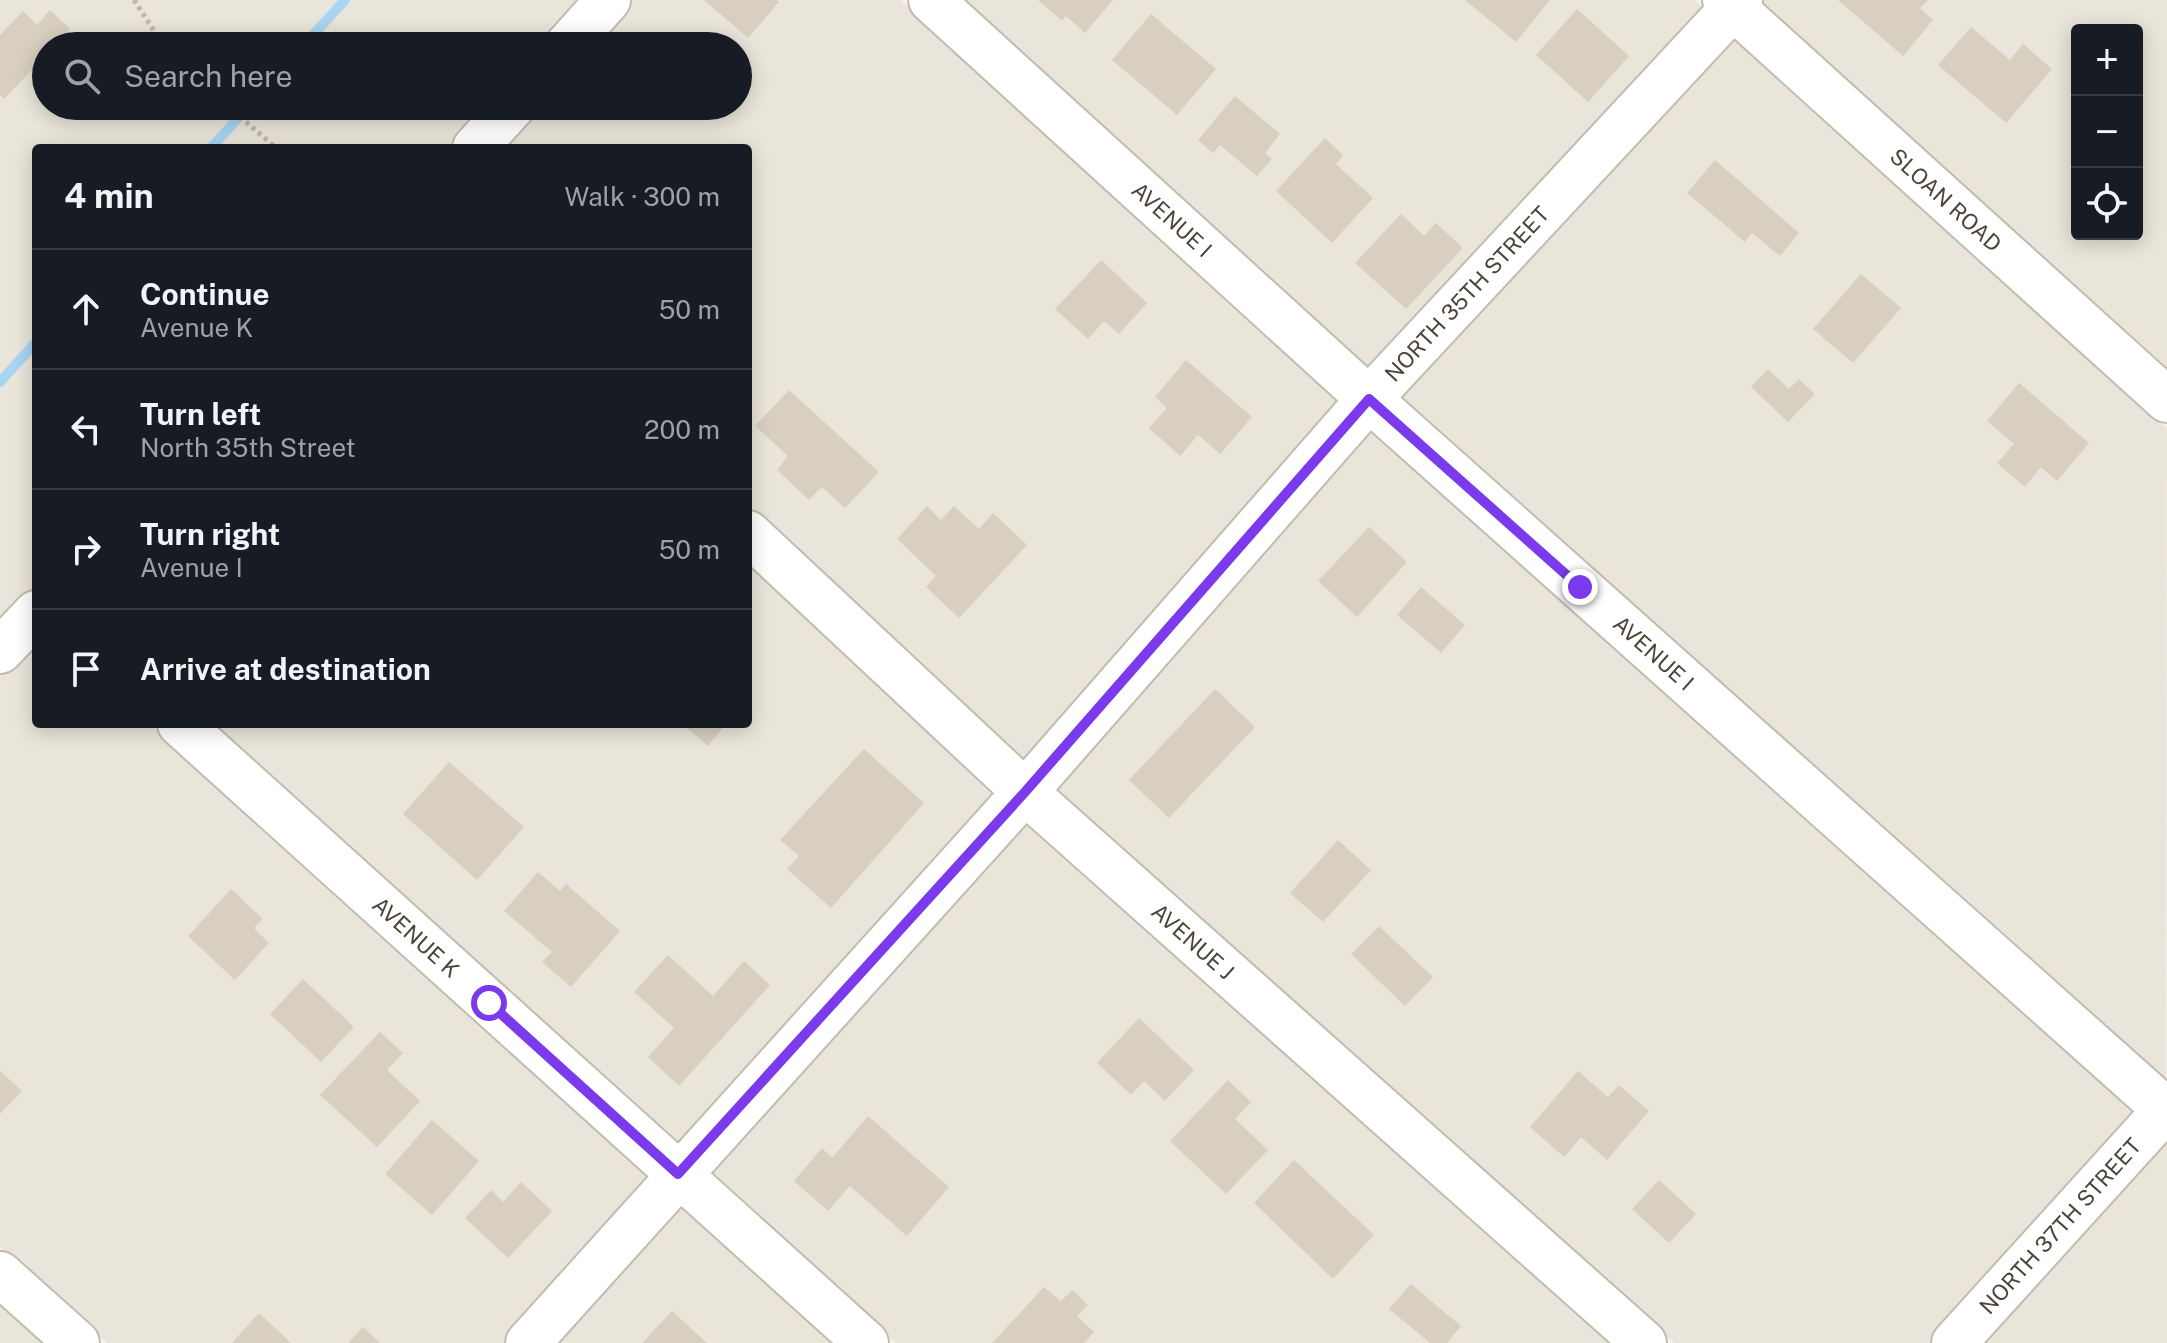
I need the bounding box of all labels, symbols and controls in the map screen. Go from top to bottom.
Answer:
map controls [2071,24,2143,240]
button: + [2071,24,2143,96]
search box [32,32,752,120]
icon: search [60,54,104,98]
text: Search here [124,58,292,94]
button: − [2071,96,2143,168]
street label: SLOAN ROAD [1885,143,2007,257]
button: locate [2071,168,2143,240]
text: 4 min [64,176,154,216]
street label: AVENUE I [1127,177,1217,262]
text: Walk · 300 m [565,181,720,212]
street label: NORTH 35TH STREET [1379,201,1554,387]
text: Continue [140,276,270,312]
icon: ahead [64,287,108,331]
text: 50 m [659,294,720,325]
text: Avenue K [140,312,253,343]
text: Turn left [140,396,261,432]
icon: left [64,407,108,451]
text: 200 m [644,414,720,445]
text: North 35th Street [140,432,356,463]
text: Turn right [140,516,280,552]
icon: right [64,527,108,571]
text: 50 m [659,534,720,565]
text: Avenue I [140,552,243,583]
route end [1562,569,1598,605]
street label: AVENUE I [1608,610,1699,696]
icon: arrive [64,647,108,691]
text: Arrive at destination [140,651,431,687]
street label: AVENUE K [367,891,465,983]
street label: AVENUE J [1146,898,1239,985]
route start [471,985,507,1021]
street label: NORTH 37TH STREET [1974,1133,2146,1319]

